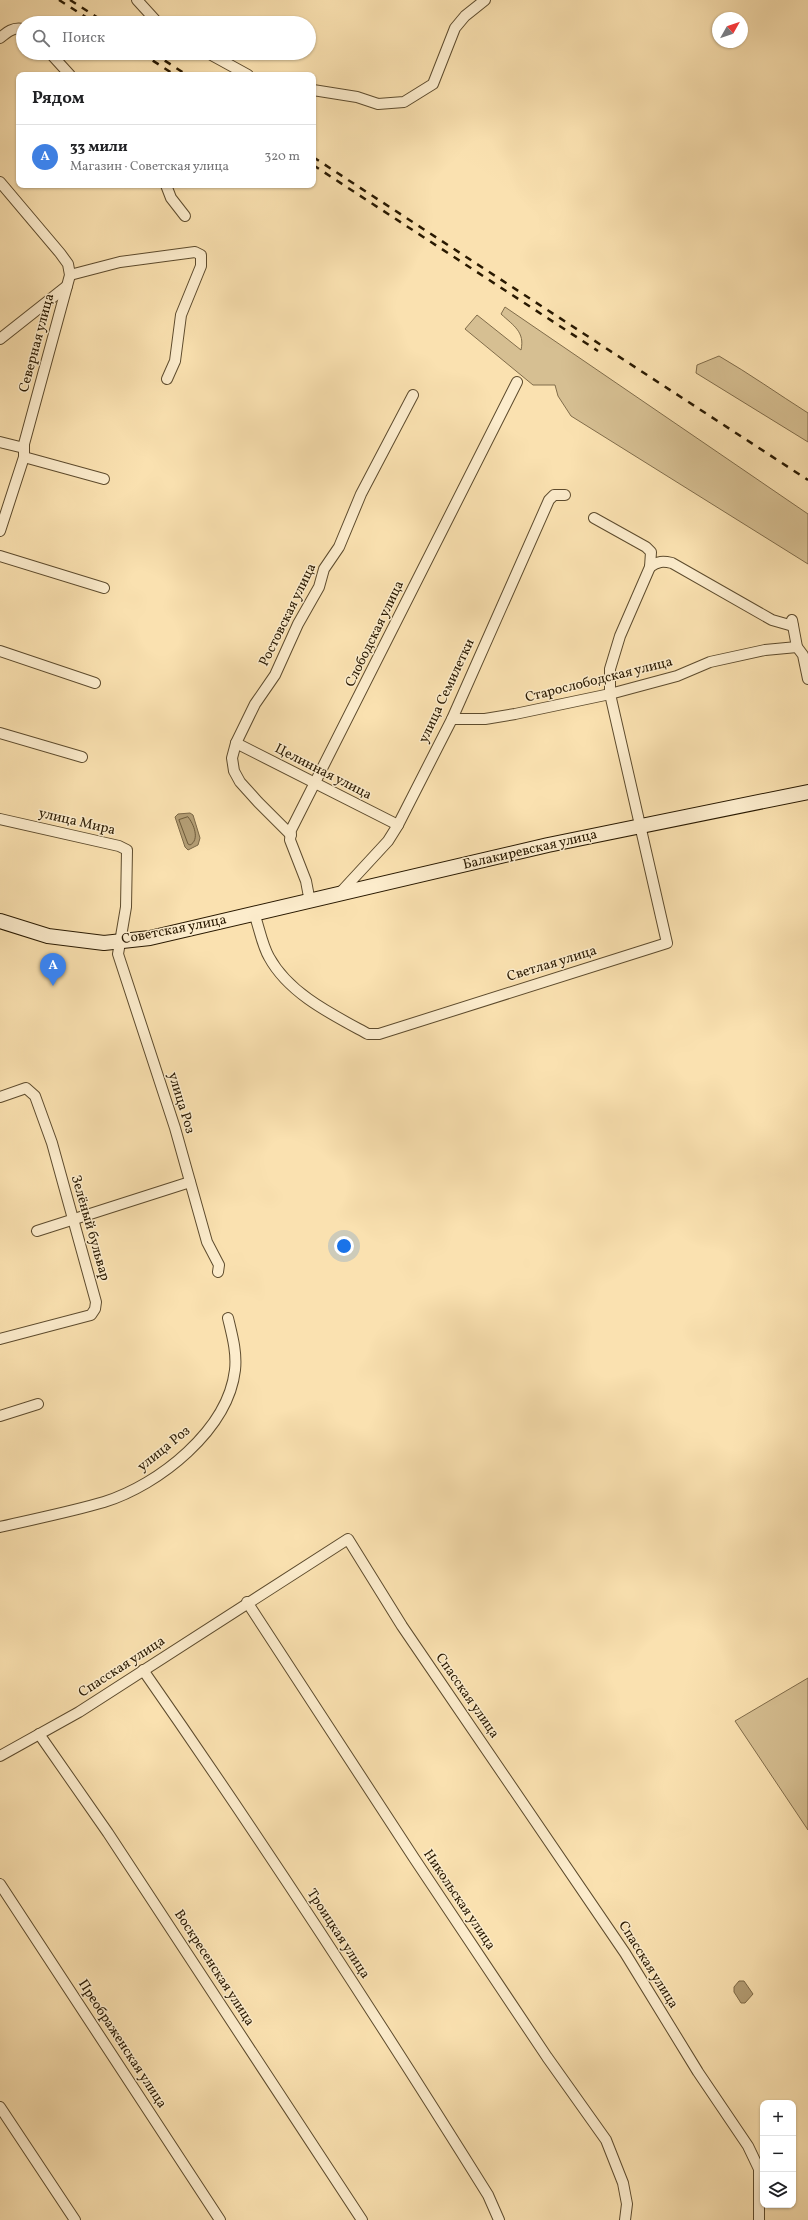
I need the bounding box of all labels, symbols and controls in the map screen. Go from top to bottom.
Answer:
north arrow [712,12,748,48]
search box [16,16,316,60]
icon: search [30,27,52,49]
text: Поиск [62,28,105,49]
text: Рядом [32,87,85,110]
text: 33 мили [70,137,128,158]
text: A [40,148,50,166]
text: 320 m [265,148,300,166]
text: Магазин · Советская улица [70,158,229,176]
street label: Северная улица [15,291,59,395]
street label: Ростовская улица [255,560,321,670]
street label: Слободская улица [341,578,409,690]
street label: улица Семилетки [415,635,480,746]
street label: Старослободская улица [523,652,675,708]
street label: Целинная улица [271,739,375,805]
street label: улица Мира [37,804,117,840]
street label: Балакиревская улица [461,825,599,875]
street label: Советская улица [120,910,228,949]
street label: Светлая улица [505,941,599,987]
pin: A [40,953,66,986]
street label: улица Роз [163,1070,199,1136]
street label: Зелёный бульвар [66,1173,114,1283]
your location [334,1236,354,1256]
street label: улица Роз [133,1422,195,1476]
street label: Спасская улица [75,1632,169,1702]
street label: Спасская улица [431,1650,503,1742]
street label: Никольская улица [418,1846,500,1954]
street label: Троицкая улица [302,1885,374,1983]
street label: Воскресенская улица [169,1906,259,2030]
street label: Спасская улица [613,1918,683,2012]
street label: Преображенская улица [73,1976,171,2112]
map controls [760,2100,796,2208]
button: + [760,2100,796,2136]
button: − [760,2136,796,2172]
button: layers [760,2172,796,2208]

